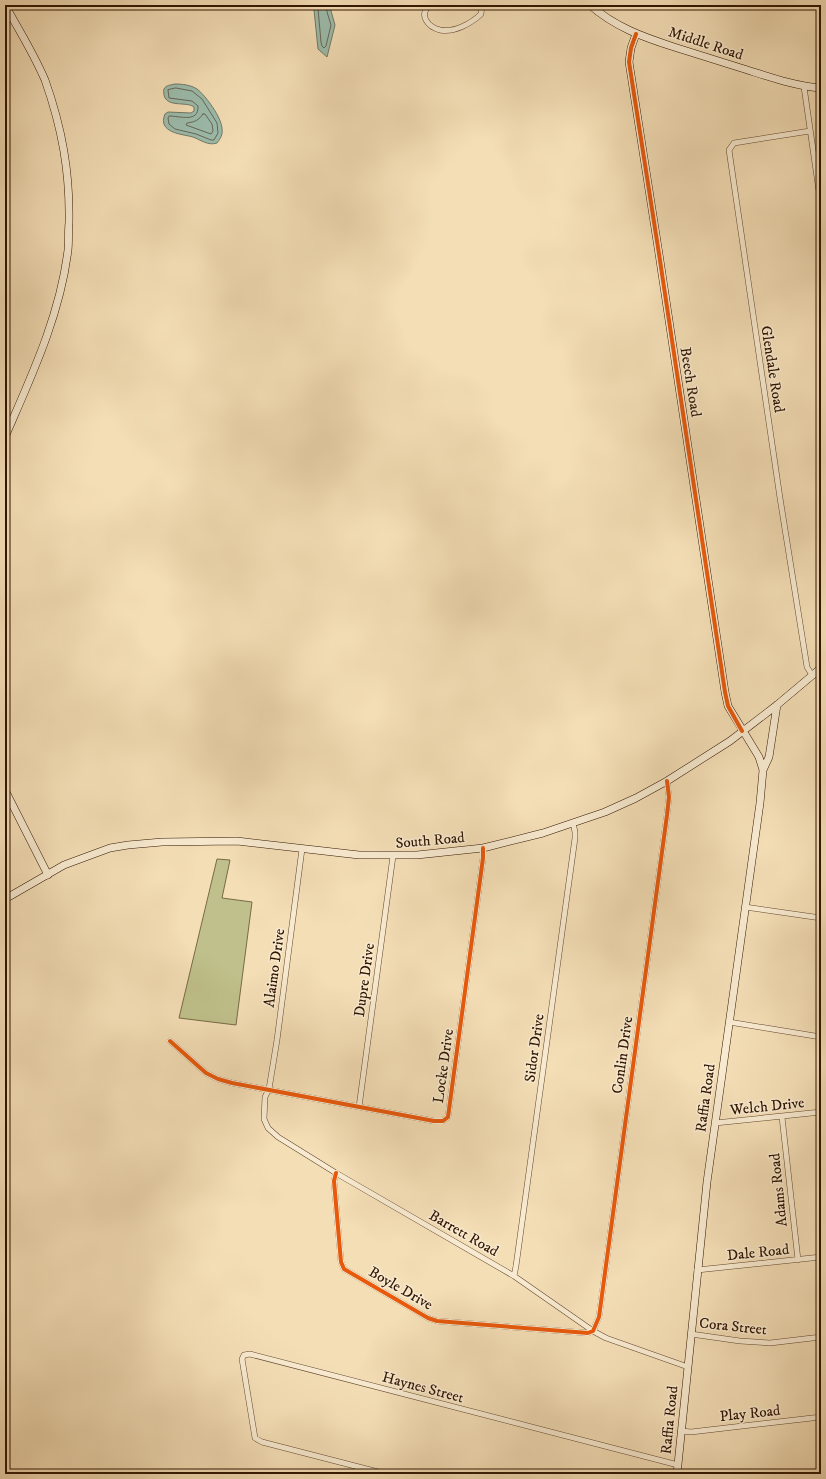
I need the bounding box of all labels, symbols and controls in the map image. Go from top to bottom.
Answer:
street label: Middle Road [666,22,746,65]
street label: Glendale Road [756,324,789,414]
street label: Beech Road [676,346,705,419]
street label: South Road [395,828,466,853]
street label: Alaimo Drive [260,927,289,1009]
street label: Dupre Drive [350,942,379,1018]
street label: Sidor Drive [520,1013,549,1083]
street label: Conlin Drive [608,1015,637,1095]
street label: Locke Drive [429,1028,458,1104]
street label: Raffia Road [691,1062,720,1133]
street label: Welch Drive [728,1093,805,1120]
street label: Adams Road [765,1152,792,1228]
street label: Barrett Road [426,1206,502,1261]
street label: Dale Road [726,1240,791,1265]
street label: Boyle Drive [365,1262,436,1314]
street label: Cora Street [698,1314,768,1340]
street label: Haynes Street [380,1367,466,1408]
street label: Raffia Road [656,1384,683,1455]
street label: Play Road [719,1401,782,1426]

